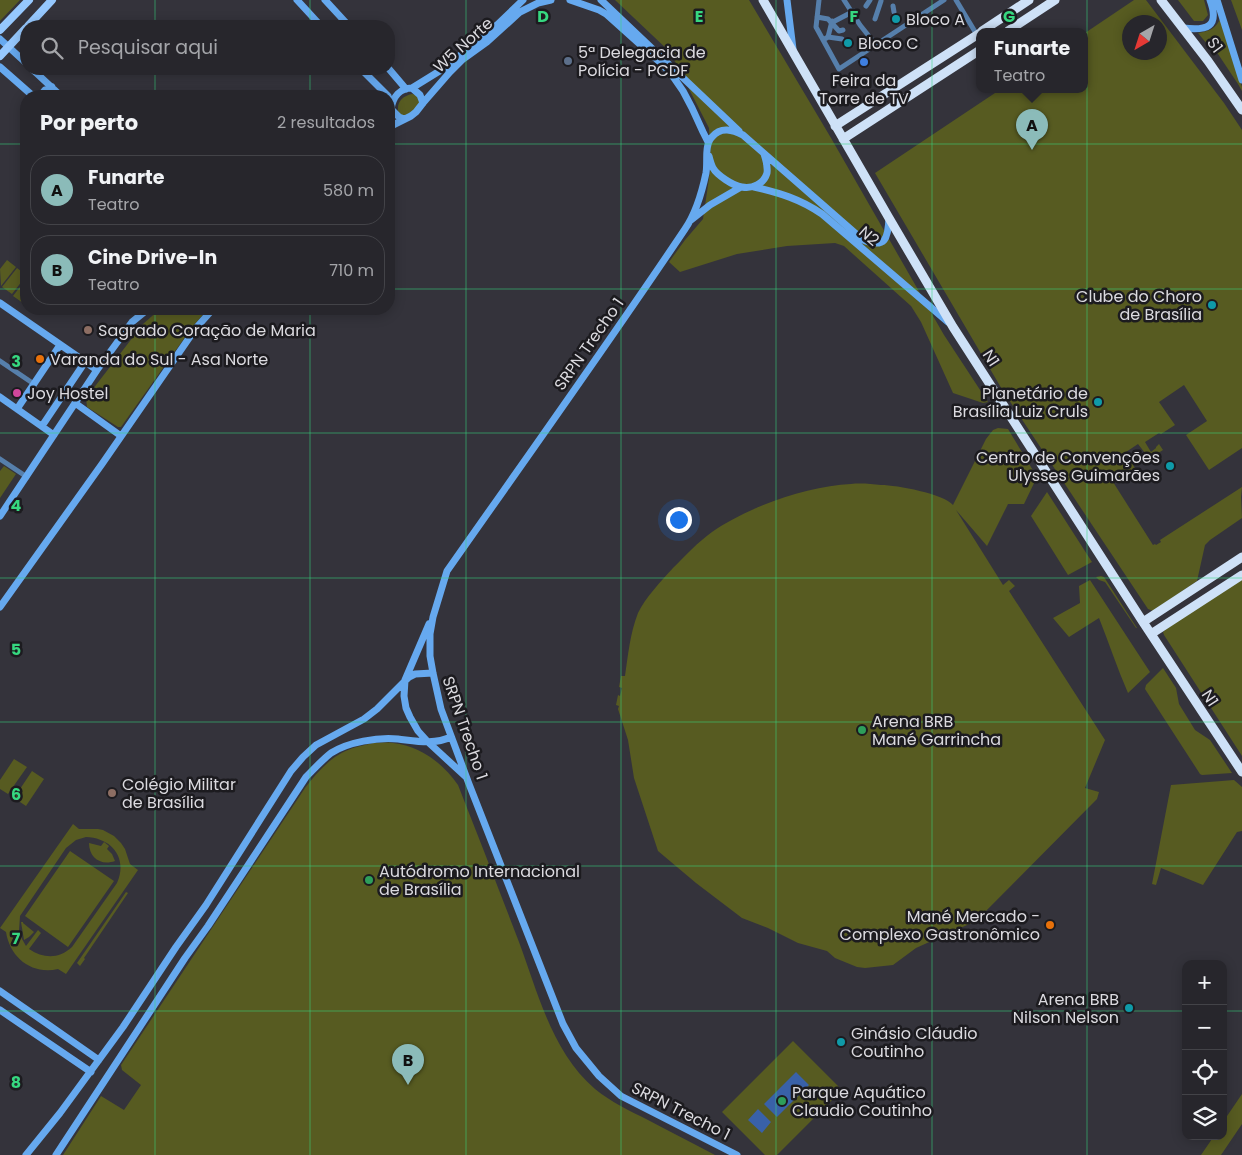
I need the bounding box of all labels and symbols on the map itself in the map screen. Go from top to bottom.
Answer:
text: D [537,5,549,28]
text: E [695,5,703,28]
text: F [850,5,859,28]
text: G [1003,5,1015,28]
place label: Bloco A [906,8,965,31]
street label: W5 Norte [428,12,498,78]
marker: Bloco A [890,13,902,25]
north arrow [1122,15,1167,60]
place label: Bloco C [858,32,919,55]
street label: S1 [1201,32,1229,58]
marker: Bloco C [842,37,854,49]
place label: 5ª Delegacia de Polícia - PCDF [578,41,706,82]
marker: 5ª Delegacia de Polícia - PCDF [562,55,574,67]
marker: Feira da Torre de TV [858,56,870,68]
place label: Feira da Torre de TV [819,69,909,110]
pin: A [1016,109,1048,150]
street label: N2 [854,221,884,251]
place label: Clube do Choro de Brasília [1076,285,1202,326]
street label: SRPN Trecho 1 [549,293,629,395]
marker: Clube do Choro de Brasília [1206,299,1218,311]
place label: Sagrado Coração de Maria [98,319,316,342]
marker: Sagrado Coração de Maria [82,324,94,336]
street label: N1 [977,345,1005,371]
place label: Varanda do Sul - Asa Norte [50,348,268,371]
text: 3 [11,350,21,373]
marker: Varanda do Sul - Asa Norte [34,353,46,365]
place label: Joy Hostel [27,382,108,405]
place label: Planetário de Brasília Luiz Cruls [953,382,1088,423]
marker: Joy Hostel [11,387,23,399]
marker: Planetário de Brasília Luiz Cruls [1092,396,1104,408]
place label: Centro de Convenções Ulysses Guimarães [976,446,1160,487]
marker: Centro de Convenções Ulysses Guimarães [1164,460,1176,472]
text: 4 [11,494,22,517]
your location [666,507,692,533]
text: 5 [11,638,21,661]
street label: SRPN Trecho 1 [437,673,493,783]
street label: N1 [1196,685,1224,711]
place label: Arena BRB Mané Garrincha [872,710,1001,751]
marker: Arena BRB Mané Garrincha [856,724,868,736]
place label: Colégio Militar de Brasília [122,773,236,814]
text: 6 [11,783,21,806]
marker: Colégio Militar de Brasília [106,787,118,799]
place label: Autódromo Internacional de Brasília [379,860,580,901]
marker: Autódromo Internacional de Brasília [363,874,375,886]
place label: Mané Mercado - Complexo Gastronômico [840,905,1040,946]
marker: Mané Mercado - Complexo Gastronômico [1044,919,1056,931]
text: 7 [12,927,21,950]
place label: Arena BRB Nilson Nelson [1013,988,1119,1029]
marker: Arena BRB Nilson Nelson [1123,1002,1135,1014]
place label: Ginásio Cláudio Coutinho [851,1022,978,1063]
marker: Ginásio Cláudio Coutinho [835,1036,847,1048]
pin: B [392,1044,424,1085]
text: 8 [11,1071,21,1094]
street label: SRPN Trecho 1 [628,1076,734,1146]
place label: Parque Aquático Claudio Coutinho [792,1081,932,1122]
marker: Parque Aquático Claudio Coutinho [776,1095,788,1107]

